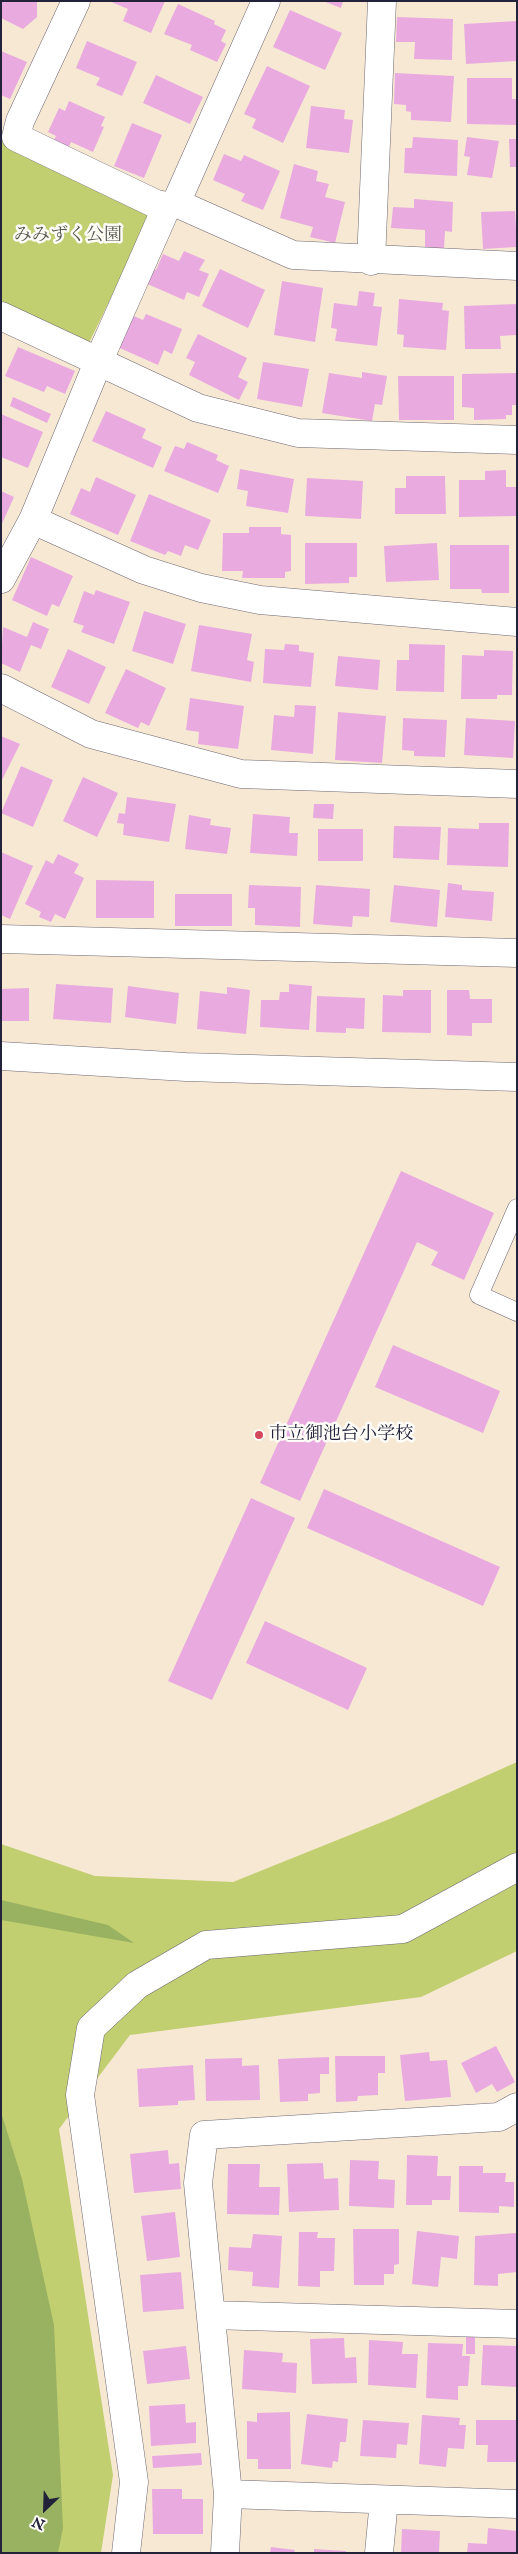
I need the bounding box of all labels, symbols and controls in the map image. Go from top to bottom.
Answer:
park label: みみずく公園 [14,225,122,247]
place label: 市立御池台小学校 [269,1424,413,1446]
marker: 市立御池台小学校 [253,1429,265,1441]
north arrow [20,2484,70,2534]
text: N [30,2512,48,2533]

